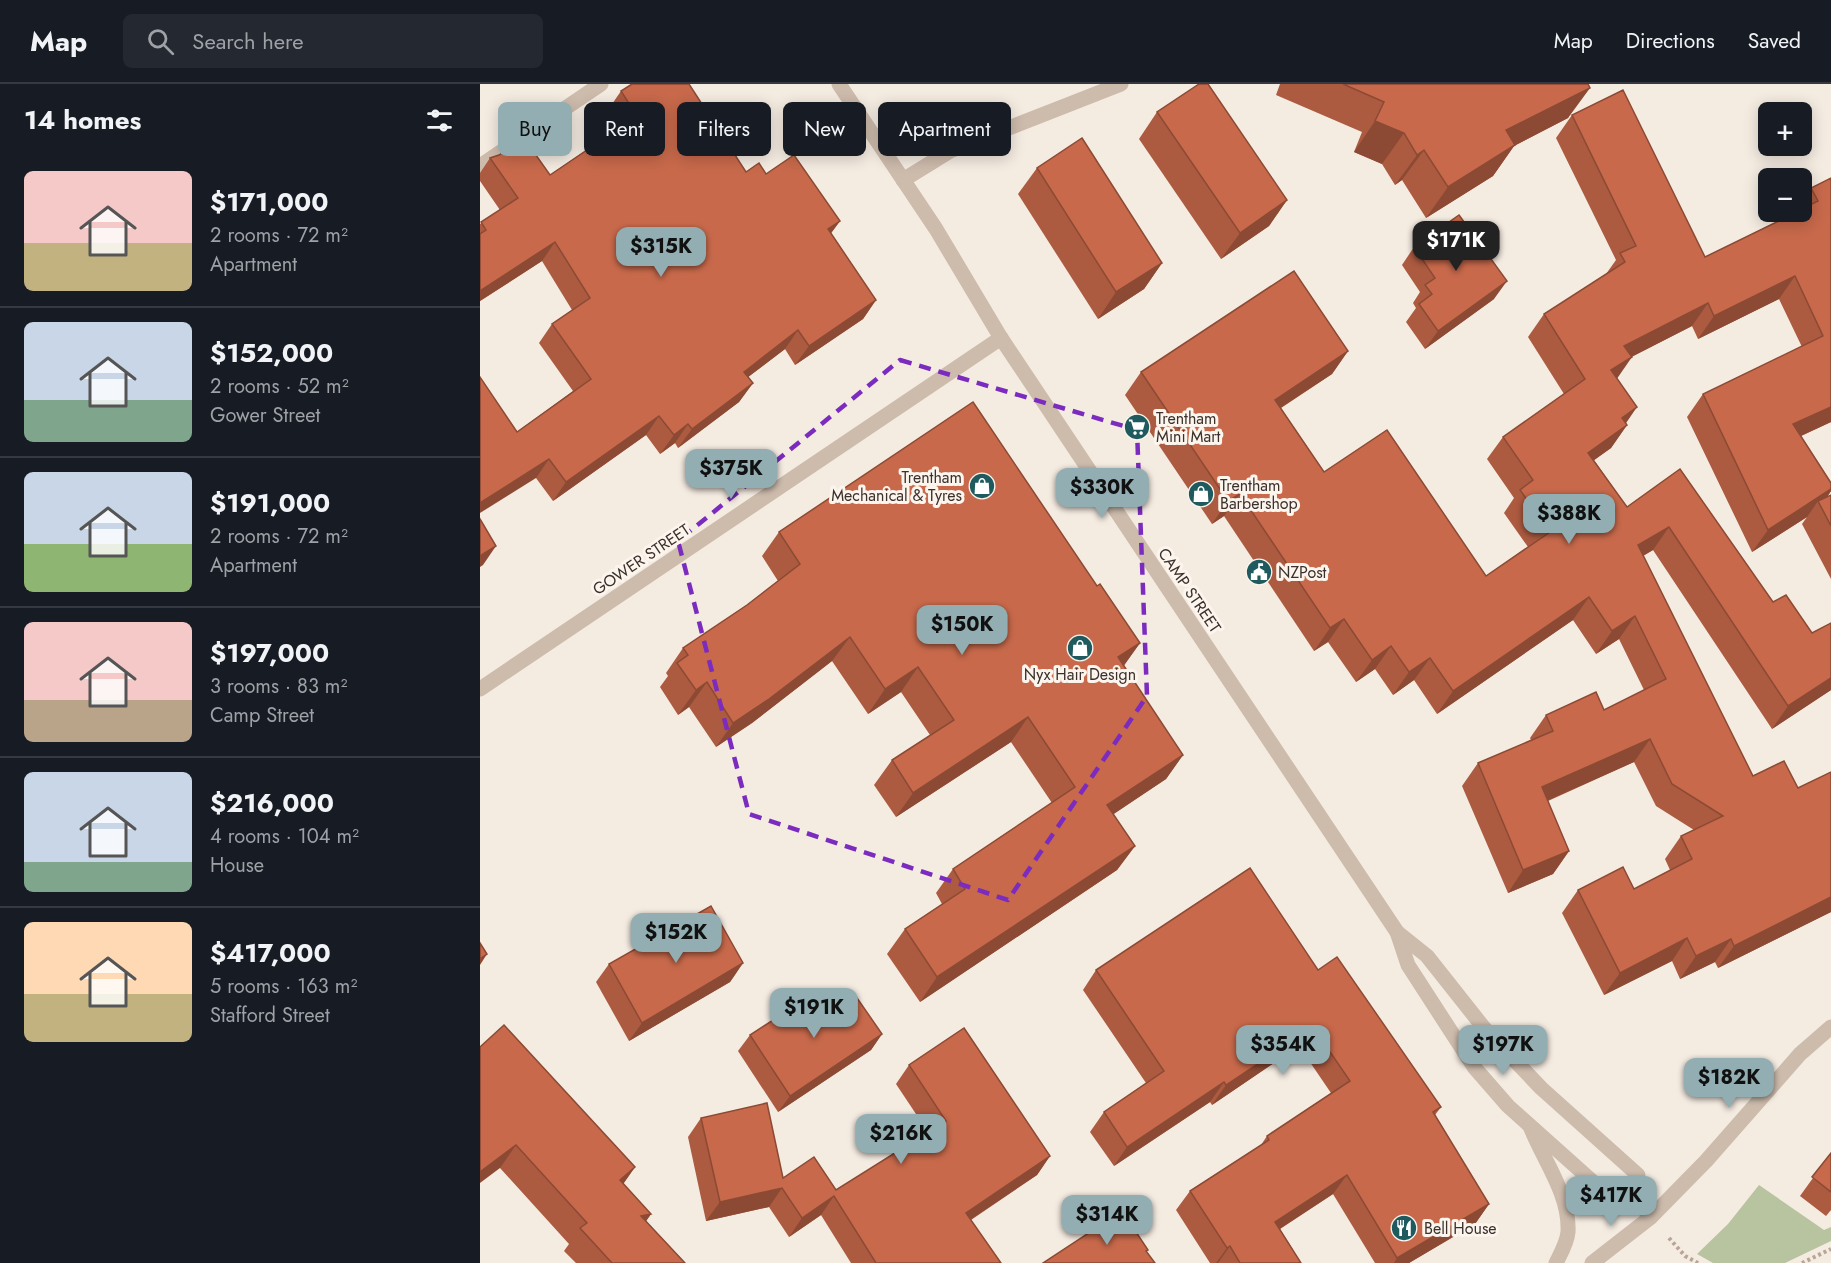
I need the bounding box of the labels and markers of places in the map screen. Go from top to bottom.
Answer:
pin: $171K [1414,221,1498,272]
pin: $315K [619,227,703,278]
place label: Trentham Mini Mart [1156,407,1221,448]
supermarket icon: Trentham Mini Mart [1122,412,1152,442]
pin: $375K [689,449,773,500]
place label: Trentham Mechanical & Tyres [831,466,962,507]
pin: $330K [1060,468,1144,519]
shop icon: Trentham Mechanical & Tyres [967,471,997,501]
place label: Trentham Barbershop [1220,474,1298,515]
shop icon: Trentham Barbershop [1186,479,1216,509]
pin: $388K [1527,494,1611,545]
public building icon: NZPost [1244,557,1274,587]
place label: NZPost [1278,561,1327,584]
pin: $150K [920,605,1004,656]
shop icon: Nyx Hair Design [1065,633,1095,663]
place label: Nyx Hair Design [1024,663,1136,686]
pin: $152K [634,913,718,964]
pin: $191K [772,988,856,1039]
pin: $354K [1241,1025,1325,1076]
pin: $197K [1461,1025,1545,1076]
pin: $182K [1687,1058,1771,1109]
pin: $216K [859,1114,943,1165]
pin: $417K [1569,1176,1653,1227]
pin: $314K [1065,1195,1149,1246]
restaurant icon: Bell House [1389,1213,1419,1243]
place label: Bell House [1424,1217,1497,1240]

